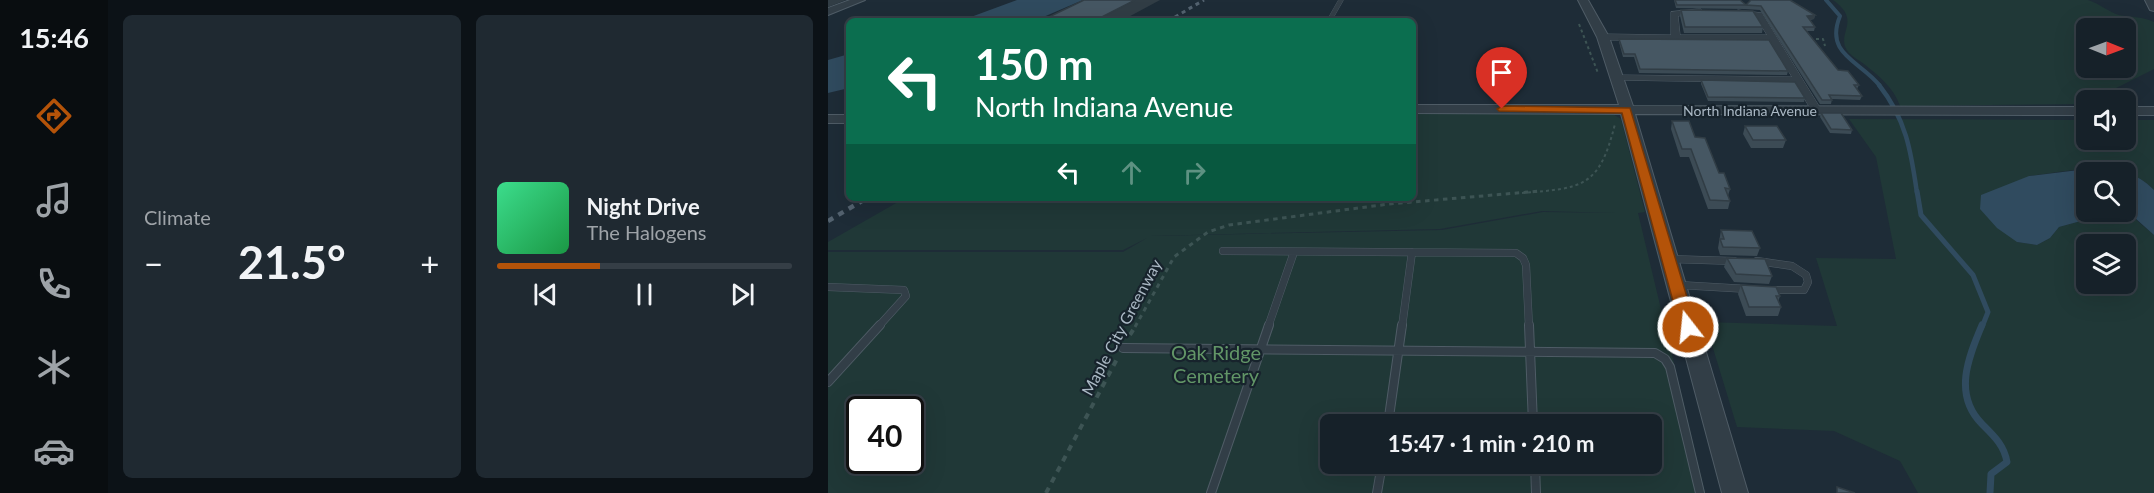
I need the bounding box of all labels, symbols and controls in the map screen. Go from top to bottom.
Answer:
north arrow [2076,18,2136,78]
map controls [2076,18,2136,294]
text: 15:46 [19,21,89,54]
text: 150 m [975,39,1093,89]
icon: left [876,42,954,120]
pin [1476,47,1527,109]
icon: arrive [1485,56,1518,89]
text: North Indiana Avenue [975,90,1233,123]
button: sound [2076,90,2136,150]
icon: directions [33,95,75,137]
street label: North Indiana Avenue [1683,102,1817,119]
icon: left [1052,156,1085,189]
icon: ahead [1115,156,1148,189]
icon: right [1178,156,1211,189]
button: search [2076,162,2136,222]
icon: music [33,179,75,221]
text: Night Drive [587,193,700,220]
text: Climate [144,205,211,229]
text: The Halogens [587,220,707,244]
button: layers [2076,234,2136,294]
text: 21.5° [238,235,346,289]
text: − [144,243,163,283]
text: + [420,243,440,283]
street label: Maple City Greenway [1077,255,1165,398]
icon: phone [33,263,75,305]
icon: previous [529,278,562,311]
icon: pause [628,278,661,311]
icon: next [726,278,759,311]
position arrow [1656,295,1720,359]
park label: Oak Ridge Cemetery [1171,340,1261,387]
icon: climate [33,346,75,388]
speed limit sign: 40 [846,396,924,474]
icon: car [33,430,75,472]
text: 15:47 · 1 min · 210 m [1388,430,1594,457]

